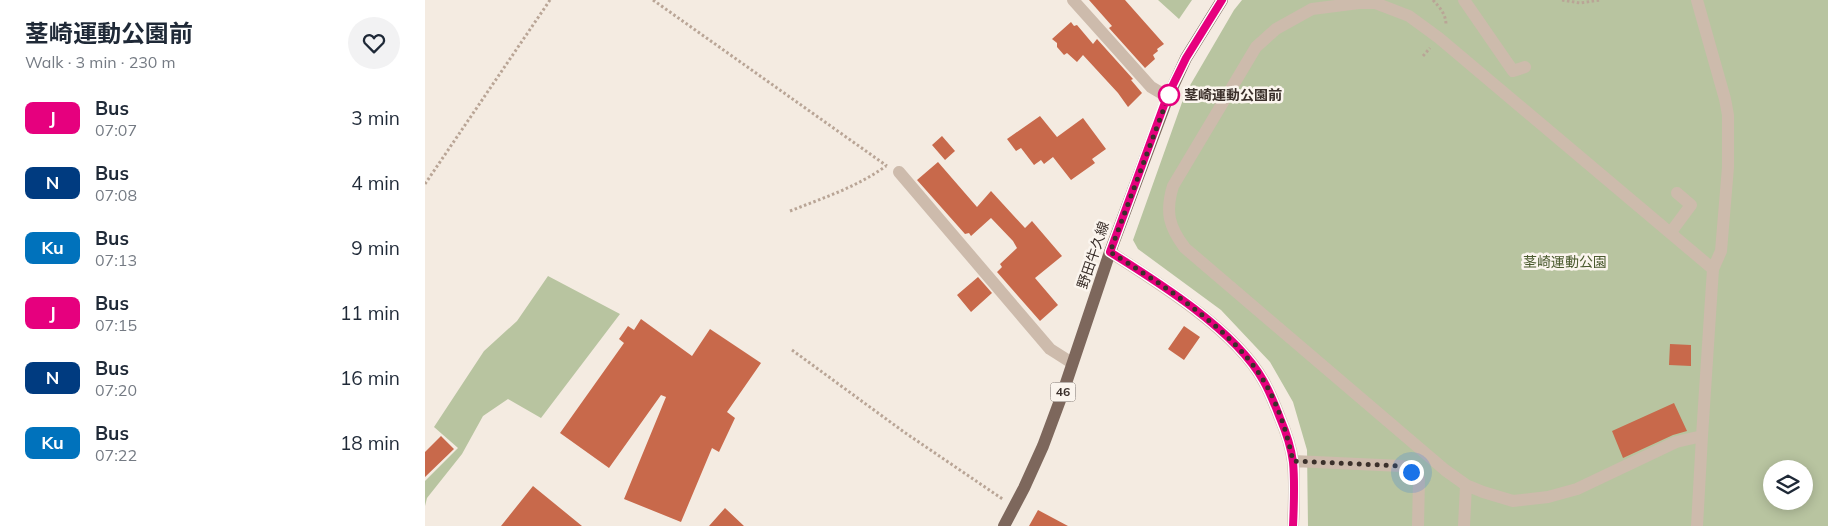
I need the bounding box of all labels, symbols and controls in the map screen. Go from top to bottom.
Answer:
button: heart [348,17,400,69]
text: 茎崎運動公園前 [25,18,193,48]
text: Walk · 3 min · 230 m [25,52,176,72]
marker: 茎崎運動公園前 [1158,84,1180,106]
place label: 茎崎運動公園前 [1184,86,1282,104]
text: Bus [95,96,129,120]
text: J [49,106,56,129]
text: 3 min [351,106,400,130]
text: 07:07 [95,120,137,140]
text: Bus [95,161,129,185]
text: N [46,171,59,194]
text: 4 min [351,171,400,195]
text: 07:08 [95,185,137,205]
street label: 野田牛久線 [1073,219,1113,291]
text: Bus [95,226,129,250]
text: Ku [41,236,64,259]
text: 9 min [351,236,400,260]
text: 07:13 [95,250,137,270]
park label: 茎崎運動公園 [1523,253,1607,271]
text: Bus [95,291,129,315]
text: J [49,301,56,324]
text: 11 min [340,301,400,325]
text: 07:15 [95,315,137,335]
text: Bus [95,356,129,380]
text: N [46,366,59,389]
text: 16 min [340,366,400,390]
text: 07:20 [95,380,137,400]
road number: 46 [1051,382,1075,402]
text: Bus [95,421,129,445]
text: Ku [41,431,64,454]
text: 18 min [340,431,400,455]
text: 07:22 [95,445,137,465]
your location [1399,460,1424,485]
map controls [1763,460,1813,510]
button: layers [1763,460,1813,510]

